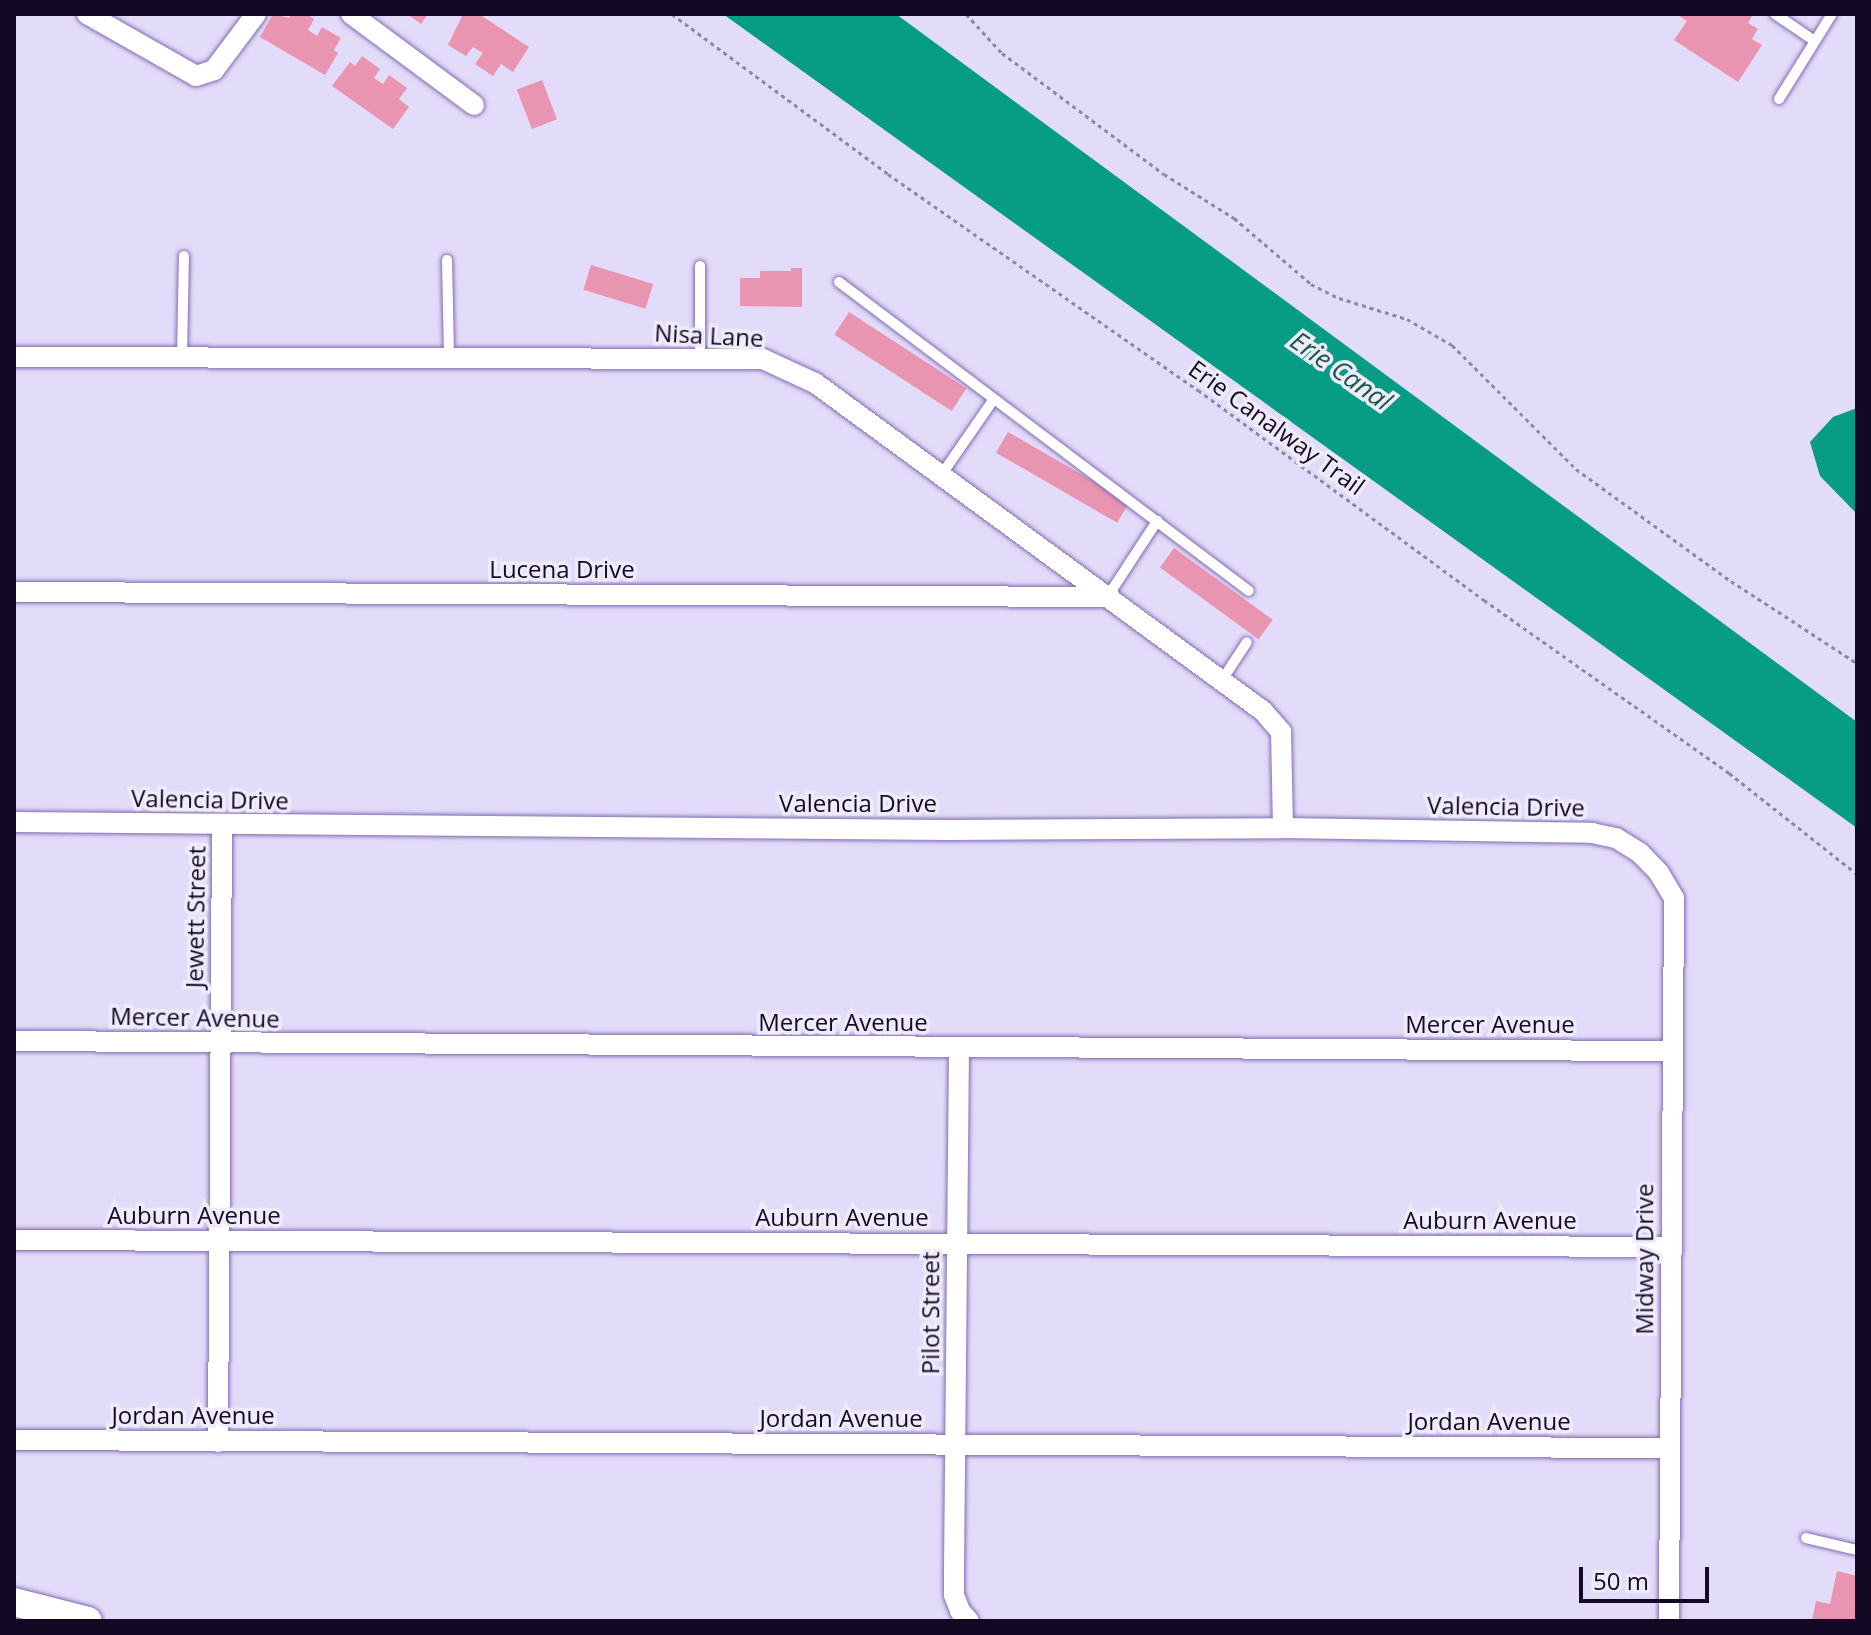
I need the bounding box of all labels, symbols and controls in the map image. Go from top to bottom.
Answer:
street label: Nisa Lane [654,318,764,352]
water label: Erie Canal [1284,325,1398,417]
street label: Erie Canalway Trail [1184,354,1370,500]
street label: Lucena Drive [489,555,635,583]
street label: Valencia Drive [131,783,289,815]
street label: Valencia Drive [779,789,937,817]
street label: Valencia Drive [1427,790,1585,822]
street label: Jewett Street [179,846,211,988]
street label: Mercer Avenue [110,1001,280,1033]
street label: Mercer Avenue [758,1008,928,1036]
street label: Mercer Avenue [1405,1010,1575,1038]
street label: Midway Drive [1630,1183,1658,1335]
street label: Auburn Avenue [107,1201,281,1229]
street label: Auburn Avenue [755,1203,929,1231]
street label: Auburn Avenue [1403,1206,1577,1234]
street label: Pilot Street [916,1252,944,1374]
street label: Jordan Avenue [111,1401,275,1429]
street label: Jordan Avenue [759,1404,923,1432]
street label: Jordan Avenue [1407,1407,1571,1435]
scale bar [1583,1551,1713,1601]
text: 50 m [1593,1564,1649,1597]

